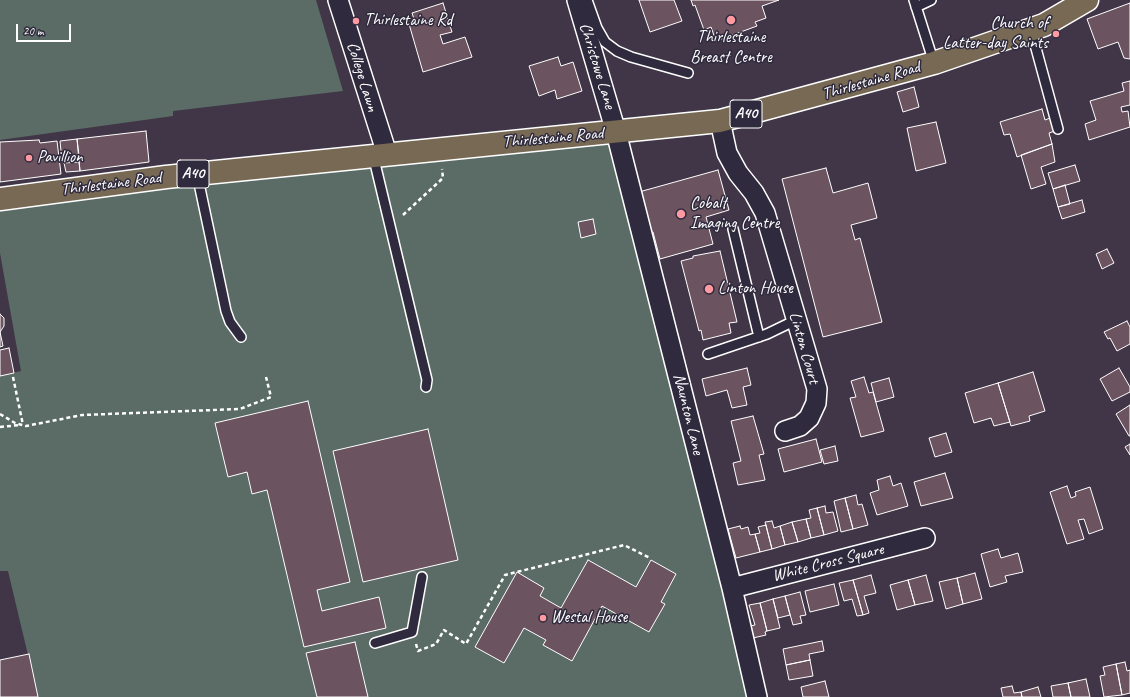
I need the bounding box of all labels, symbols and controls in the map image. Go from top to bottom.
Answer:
place label: Thirlestaine Rd [364,11,452,31]
marker: Thirlestaine Breast Centre [725,14,737,26]
place label: Church of Latter-day Saints [943,14,1048,54]
scale bar [18,16,73,42]
marker: Thirlestaine Rd [351,16,361,26]
street label: Christowe Lane [574,21,620,111]
text: 20 m [23,23,43,39]
place label: Thirlestaine Breast Centre [690,28,772,68]
marker: Church of Latter-day Saints [1051,29,1061,39]
street label: College Lawn [342,40,382,114]
street label: Thirlestaine Road [820,57,922,105]
road number: A40 [730,100,762,128]
street label: Thirlestaine Road [502,123,604,153]
place label: Pavillion [37,148,83,168]
marker: Pavillion [24,153,34,163]
road number: A40 [177,160,209,188]
street label: Thirlestaine Road [60,168,162,200]
place label: Cobalt Imaging Centre [690,194,779,234]
marker: Cobalt Imaging Centre [675,208,687,220]
place label: Linton House [718,279,793,299]
marker: Linton House [703,283,715,295]
street label: Linton Court [784,310,824,386]
street label: Naunton Lane [668,371,708,457]
street label: White Cross Square [770,539,886,587]
place label: Westal House [551,608,627,628]
marker: Westal House [538,613,548,623]

